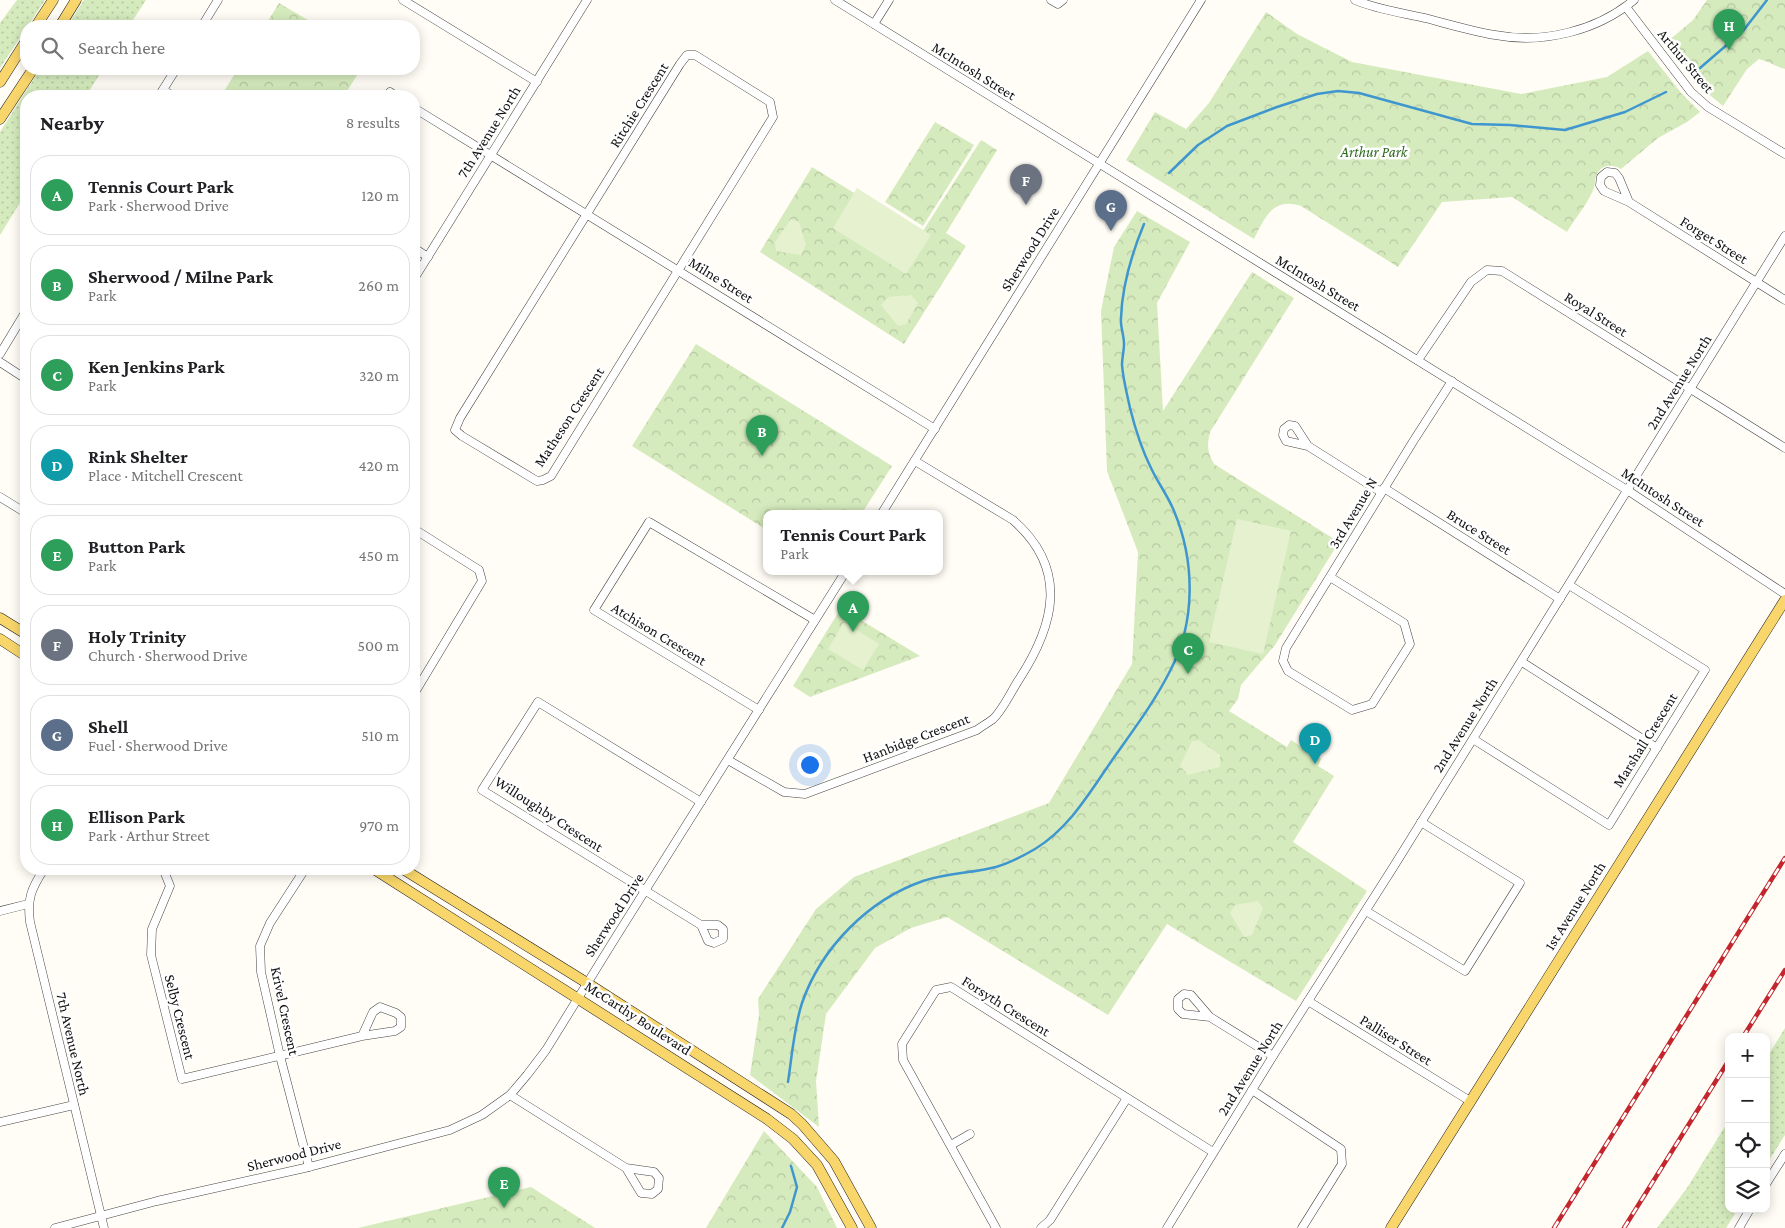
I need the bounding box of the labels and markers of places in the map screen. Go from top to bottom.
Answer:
pin: H [1713,9,1745,50]
pin: F [1010,164,1042,205]
pin: G [1095,190,1127,231]
pin: B [746,415,778,456]
pin: A [837,591,869,632]
pin: C [1172,633,1204,674]
pin: D [1299,723,1331,764]
pin: E [488,1167,520,1208]

